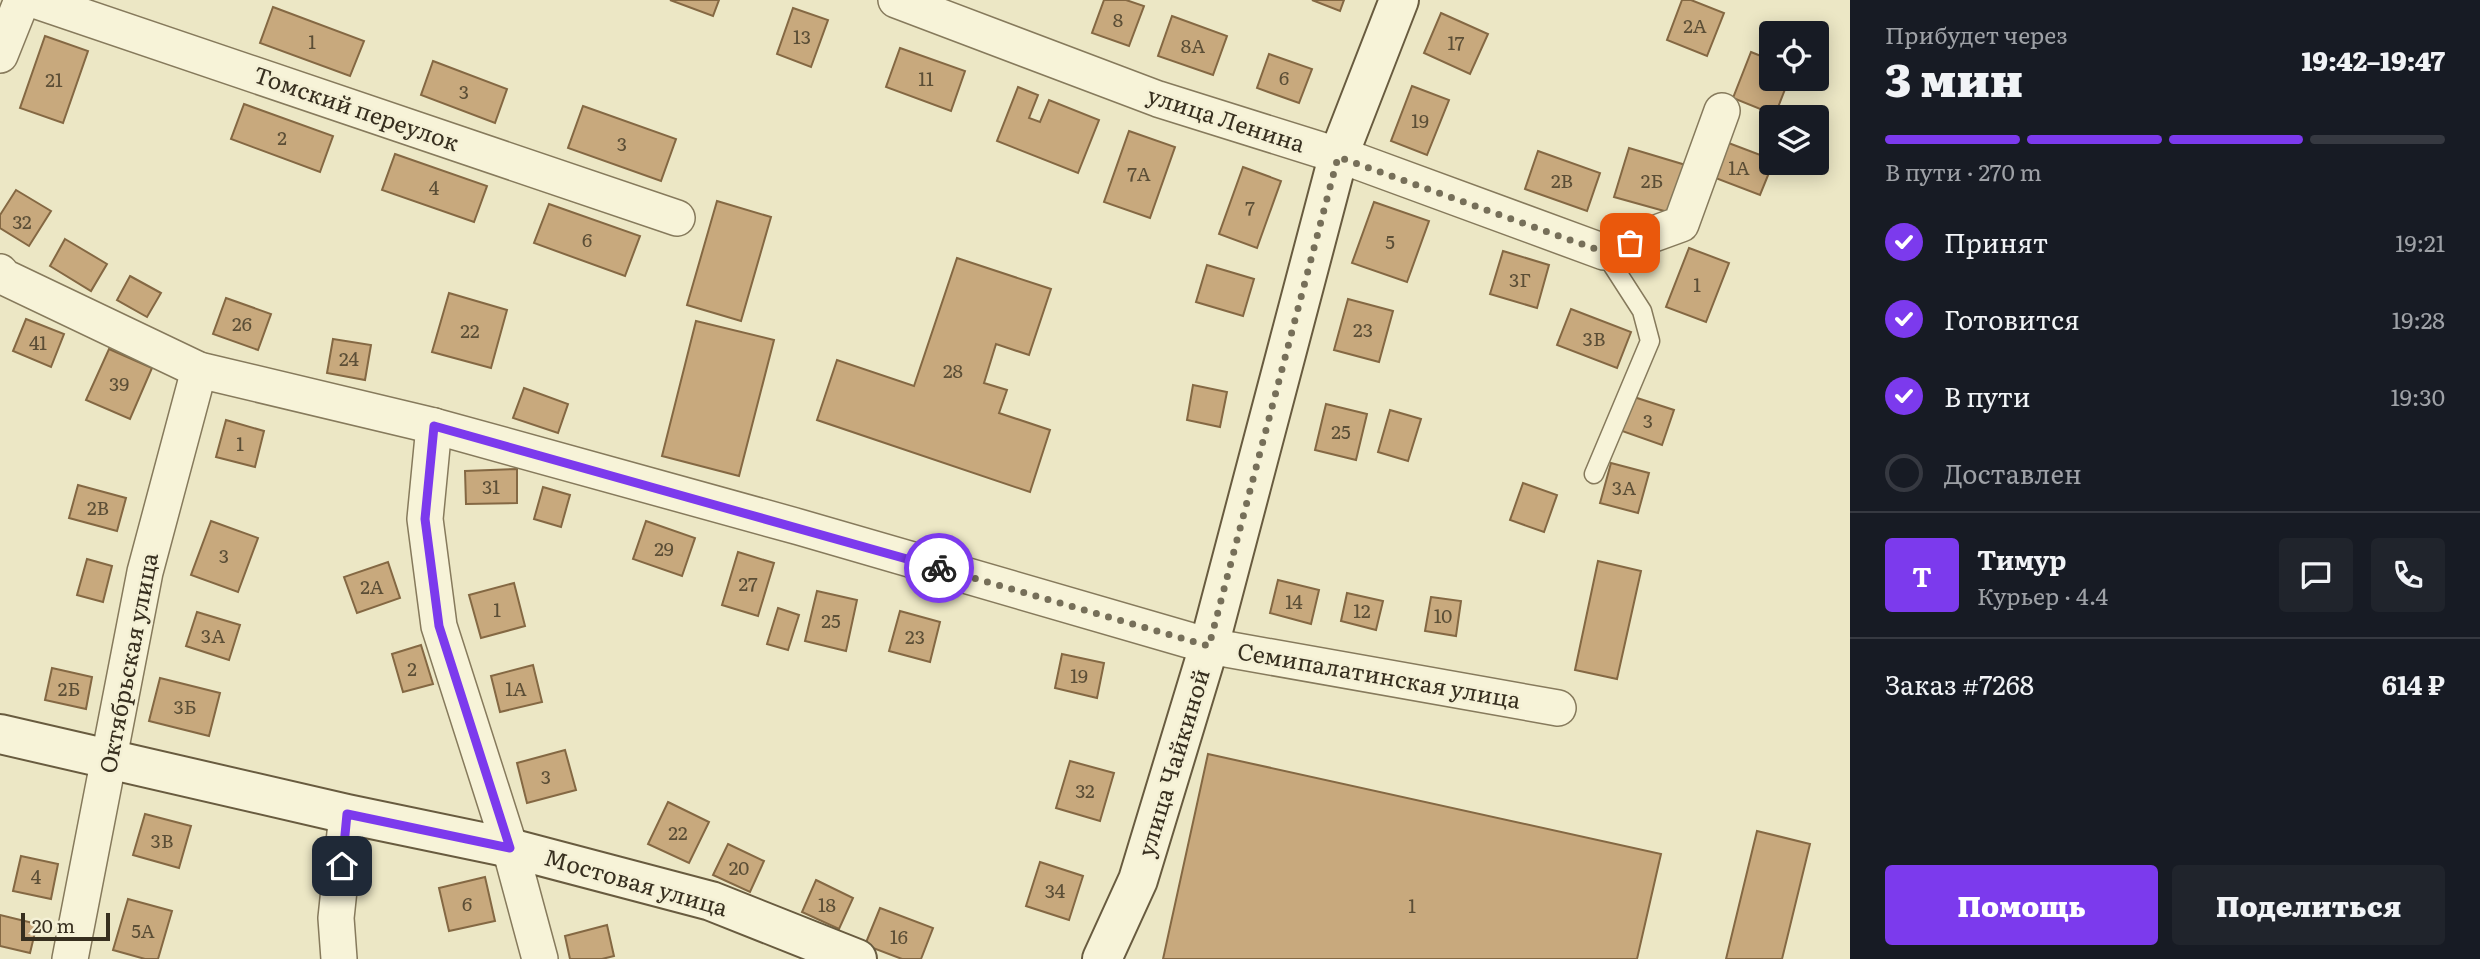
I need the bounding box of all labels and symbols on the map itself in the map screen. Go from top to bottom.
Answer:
house number: 8 [1113,5,1123,33]
house number: 2А [1683,11,1707,39]
house number: 13 [793,22,811,50]
house number: 1 [308,27,316,55]
house number: 17 [1448,28,1465,56]
house number: 8А [1181,31,1205,59]
street label: Томский переулок [249,56,464,158]
house number: 6 [1279,63,1289,91]
house number: 11 [918,64,934,92]
house number: 21 [45,65,63,93]
house number: 3 [459,77,469,105]
street label: улица Ленина [1143,77,1310,160]
house number: 19 [1411,106,1429,134]
house number: 2 [277,123,287,151]
house number: 3 [617,129,627,157]
house number: 1А [1728,153,1750,181]
house number: 7А [1127,159,1151,187]
house number: 2В [1551,166,1573,194]
house number: 2Б [1641,166,1663,194]
house number: 4 [429,173,440,201]
house number: 7 [1245,193,1255,221]
house number: 32 [12,207,32,235]
pin [1600,213,1660,273]
house number: 6 [582,225,592,253]
house number: 5 [1385,227,1395,255]
house number: 3Г [1509,265,1531,293]
house number: 1 [1693,270,1701,298]
house number: 26 [232,309,252,337]
house number: 23 [1353,315,1373,343]
house number: 22 [460,316,480,344]
house number: 3В [1583,324,1605,352]
house number: 41 [29,328,47,356]
house number: 24 [339,344,360,372]
house number: 28 [943,356,963,384]
house number: 39 [109,369,129,397]
house number: 3 [1643,406,1653,434]
house number: 25 [1331,417,1351,445]
house number: 1 [236,429,244,457]
house number: 31 [482,472,500,500]
house number: 3А [1612,473,1636,501]
house number: 2В [87,493,109,521]
courier [904,533,974,603]
house number: 29 [654,534,674,562]
house number: 3 [219,541,229,569]
street label: Октябрьская улица [89,549,165,776]
house number: 27 [738,569,758,597]
house number: 2А [360,572,384,600]
house number: 14 [1285,587,1303,615]
house number: 1 [493,595,501,623]
house number: 12 [1353,596,1371,624]
house number: 10 [1434,601,1452,629]
house number: 25 [821,606,841,634]
house number: 3А [201,621,225,649]
house number: 23 [905,622,925,650]
street label: Семипалатинская улица [1235,632,1524,716]
house number: 2 [407,654,417,682]
house number: 19 [1070,661,1088,689]
street label: улица Чайкиной [1127,664,1217,861]
house number: 2Б [58,674,80,702]
house number: 1А [505,674,527,702]
house number: 3Б [174,692,196,720]
house number: 3 [541,762,551,790]
house number: 32 [1075,776,1095,804]
house number: 22 [668,818,688,846]
house number: 3В [151,826,173,854]
pin [312,836,372,896]
street label: Мостовая улица [541,839,733,924]
house number: 20 [729,853,749,881]
house number: 4 [31,862,42,890]
house number: 34 [1045,876,1066,904]
house number: 6 [462,889,472,917]
house number: 18 [818,890,836,918]
house number: 1 [1408,891,1416,919]
scale bar [21,910,110,942]
house number: 5А [131,916,155,944]
house number: 16 [890,922,908,950]

